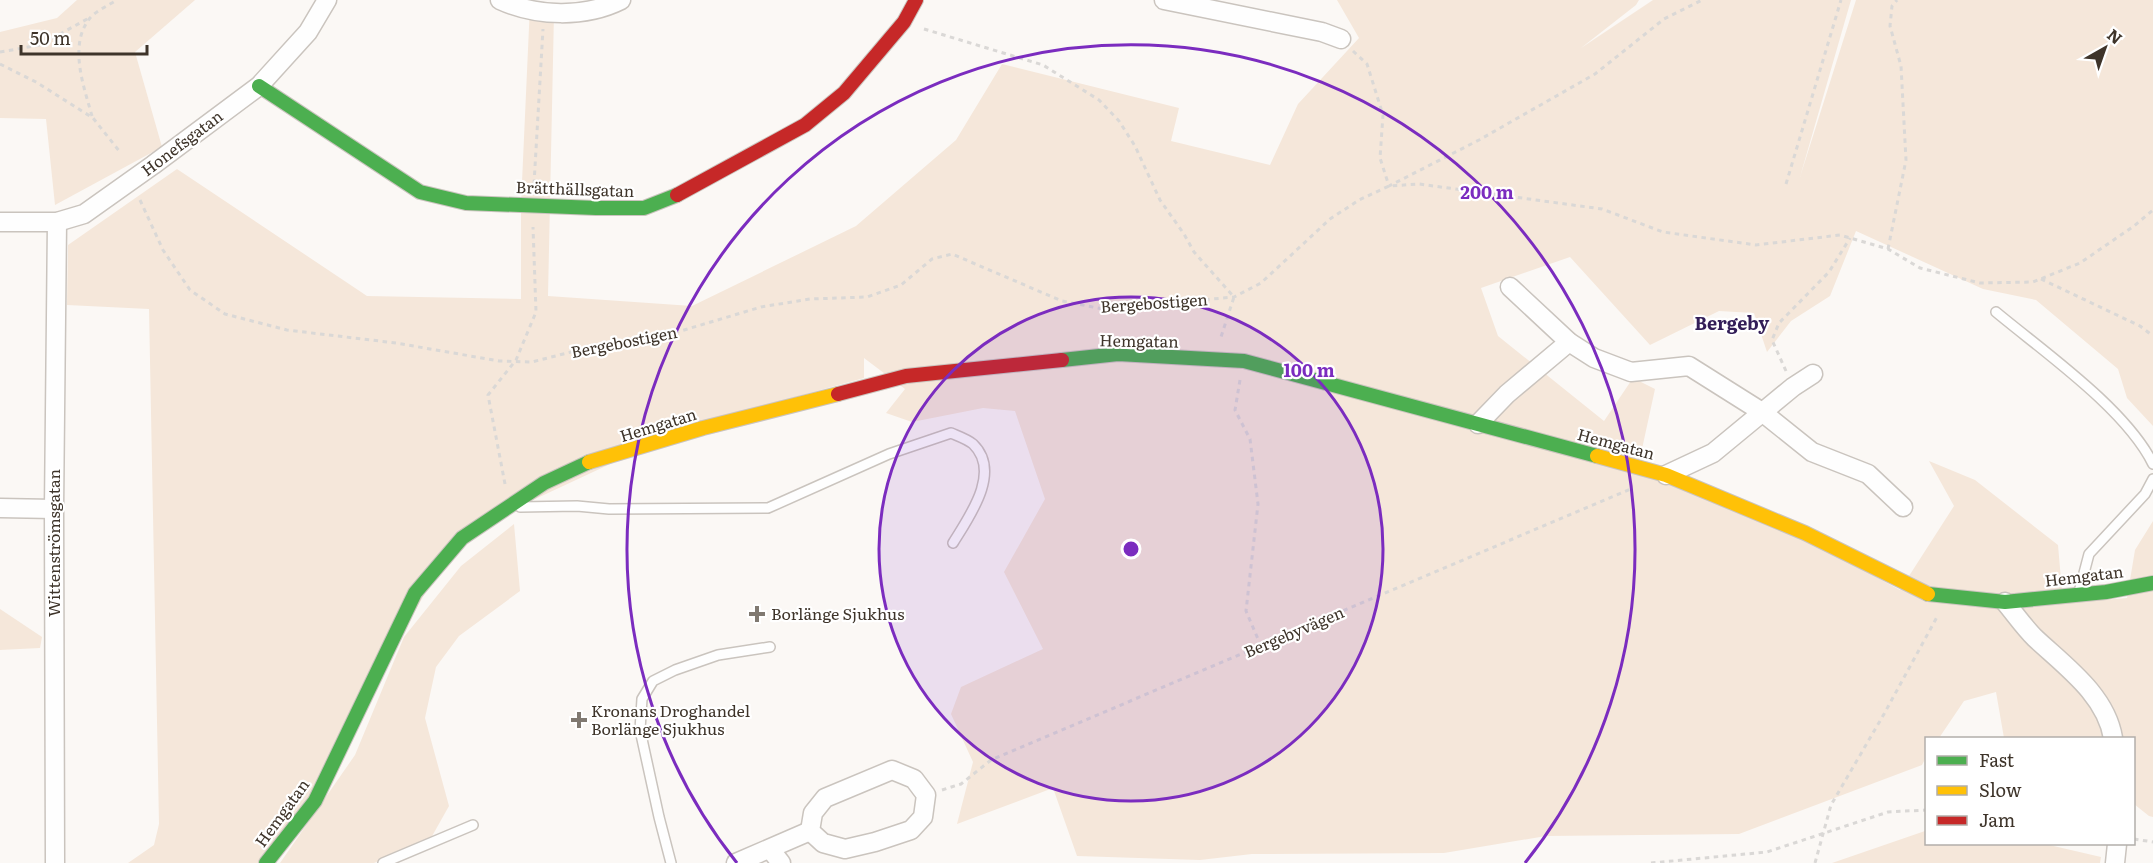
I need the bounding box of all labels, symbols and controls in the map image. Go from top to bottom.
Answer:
scale bar [21,18,147,56]
north arrow [2075,18,2135,78]
text: N [2102,22,2128,49]
text: 50 m [30,24,71,51]
street label: Honefsgatan [136,103,228,181]
street label: Brätthällsgatan [515,174,635,202]
text: 200 m [1460,178,1514,205]
street label: Bergebostigen [1099,286,1209,318]
district label: Bergeby [1695,309,1769,336]
street label: Bergebostigen [569,319,679,363]
street label: Hemgatan [1099,327,1179,353]
text: 100 m [1283,356,1335,383]
street label: Hemgatan [616,401,699,447]
street label: Hemgatan [1575,421,1658,465]
street label: Wittenströmsgatan [41,469,65,617]
centre of rings [1121,539,1141,559]
street label: Hemgatan [2043,558,2125,592]
street label: Bergebyvägen [1240,599,1348,663]
place label: Borlänge Sjukhus [771,601,904,625]
marker: Borlänge Sjukhus [748,605,766,623]
place label: Kronans Droghandel Borlänge Sjukhus [591,698,750,740]
marker: Kronans Droghandel Borlänge Sjukhus [572,713,586,727]
legend [1925,737,2135,845]
text: Fast [1979,746,2015,773]
street label: Hemgatan [248,773,314,852]
text: Slow [1979,776,2022,803]
text: Jam [1979,806,2015,833]

